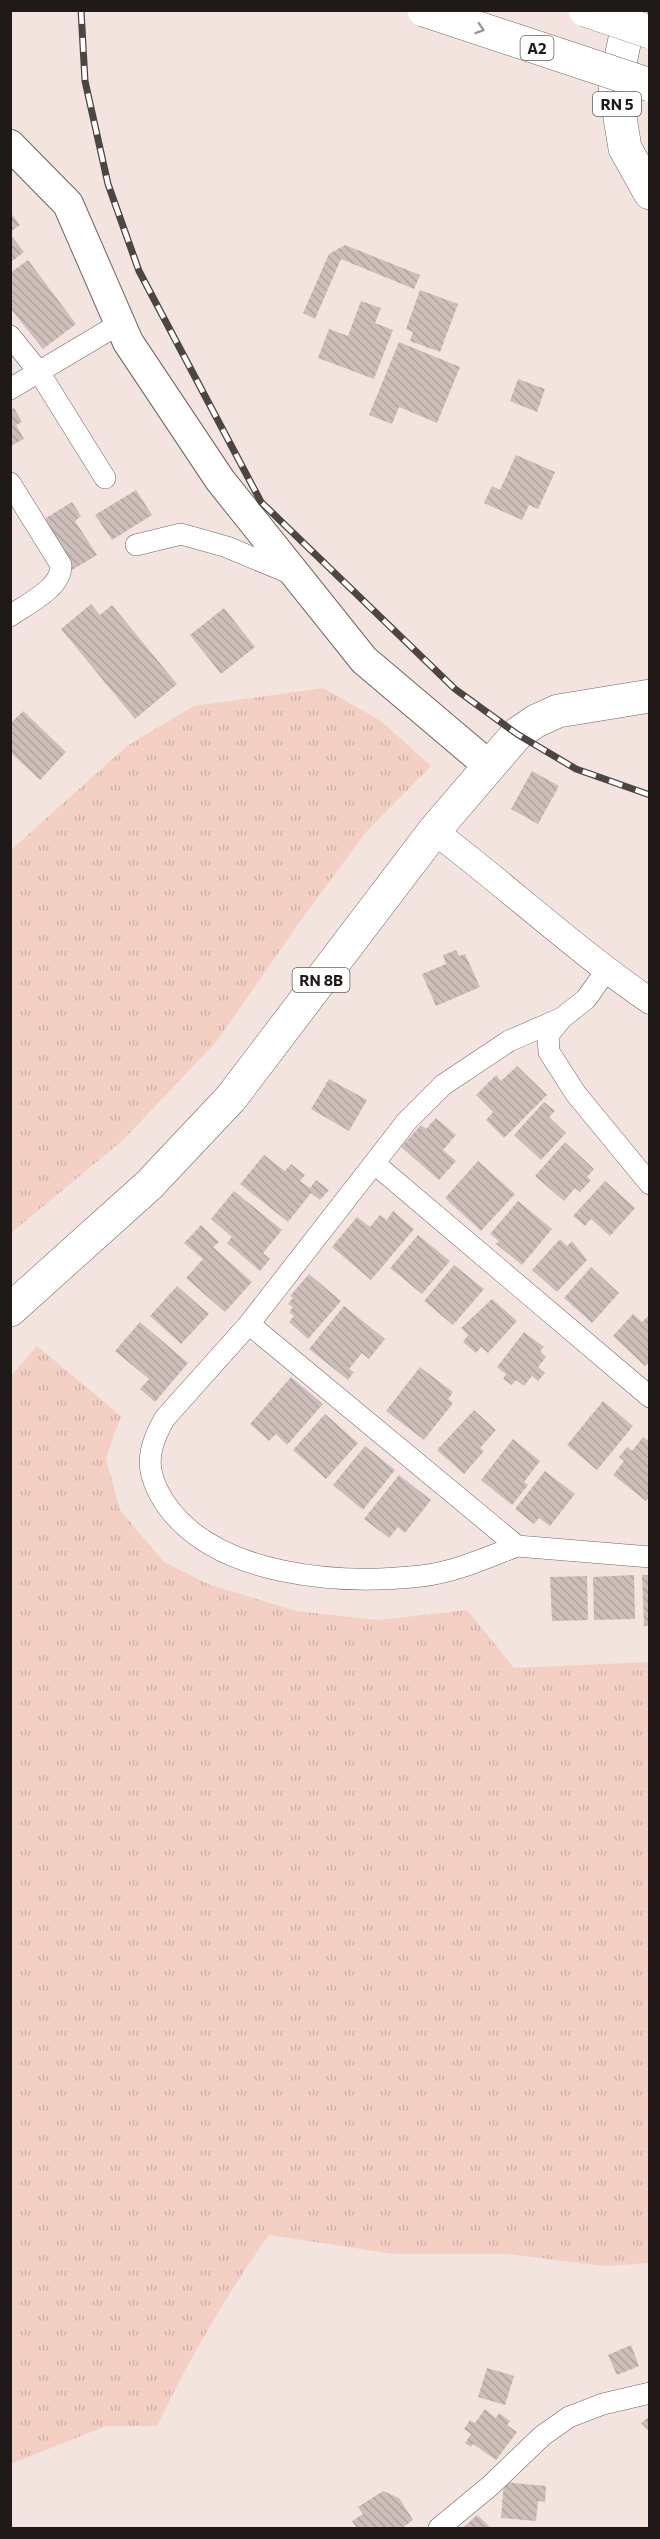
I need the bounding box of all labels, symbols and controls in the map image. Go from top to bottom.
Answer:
one-way arrow [474,22,485,34]
road number: A2 [520,36,554,60]
road number: RN 5 [593,92,641,116]
road number: RN 8B [292,968,350,992]

